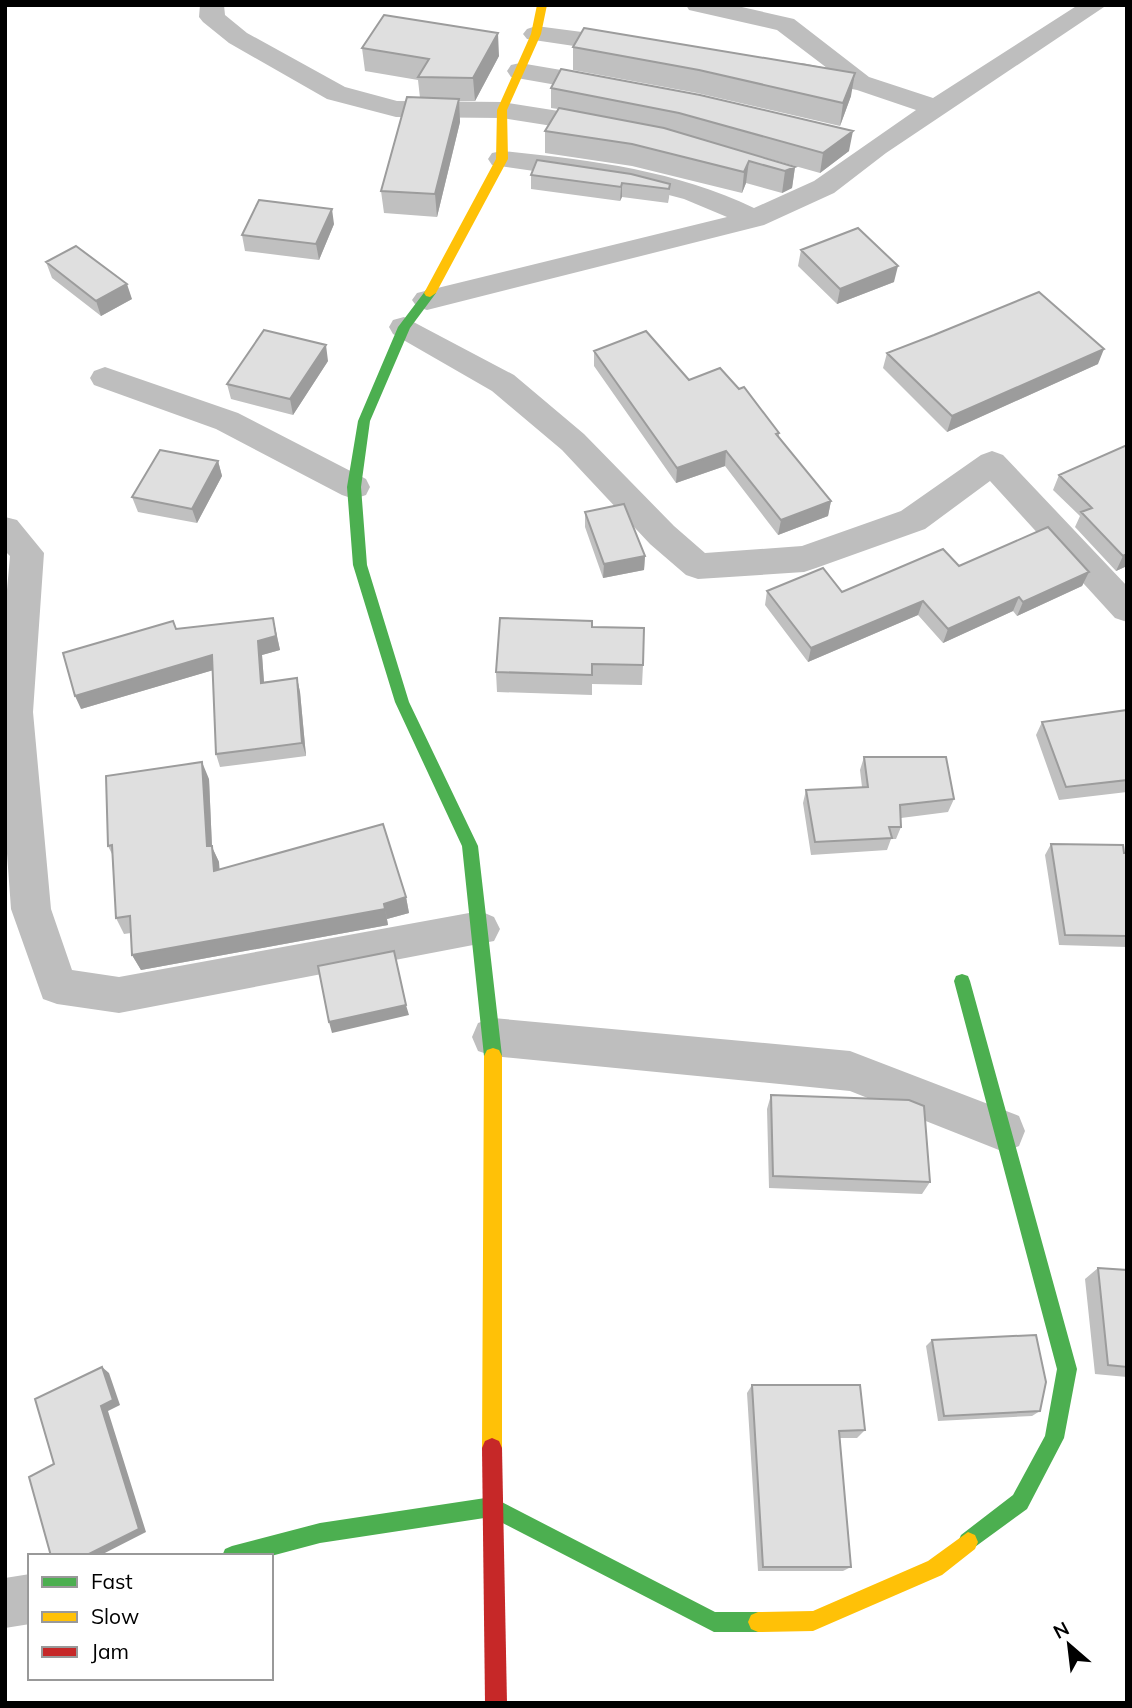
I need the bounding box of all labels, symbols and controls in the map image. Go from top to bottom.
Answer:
legend [28,1554,273,1680]
text: Fast [91,1568,133,1594]
text: Slow [91,1603,139,1629]
north arrow [1034,1610,1104,1680]
text: N [1049,1616,1073,1644]
text: Jam [91,1638,129,1664]

